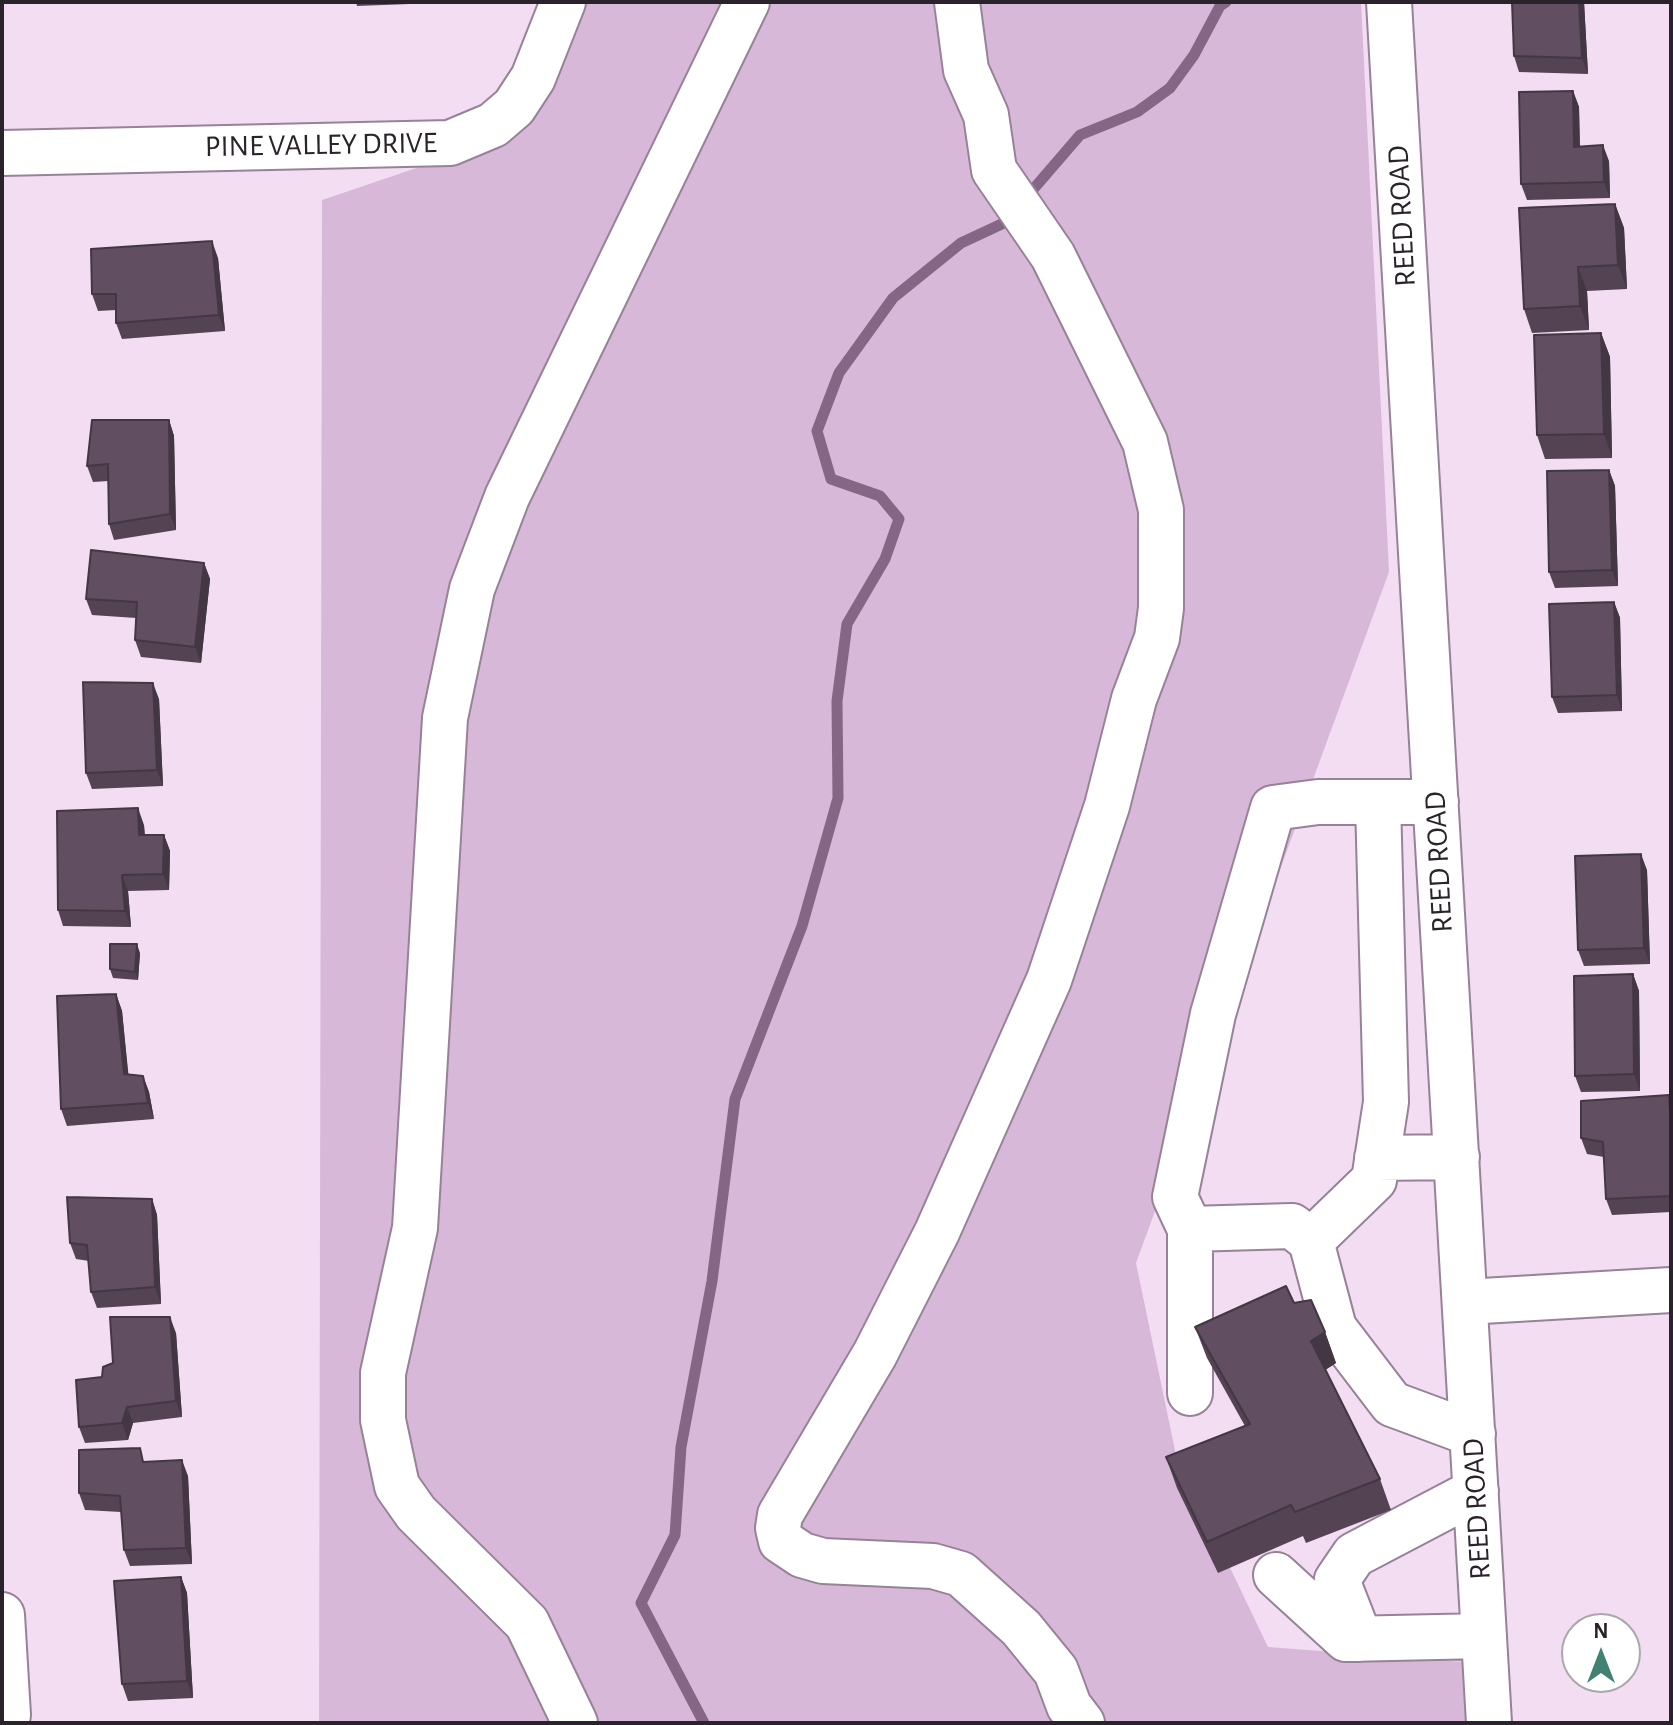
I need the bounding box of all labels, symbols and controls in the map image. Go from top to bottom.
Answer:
street label: PINE VALLEY DRIVE [205,125,437,165]
street label: REED ROAD [1380,144,1424,288]
street label: REED ROAD [1417,790,1461,934]
street label: REED ROAD [1455,1437,1499,1581]
north arrow [1561,1613,1641,1693]
text: N [1593,1620,1609,1642]

